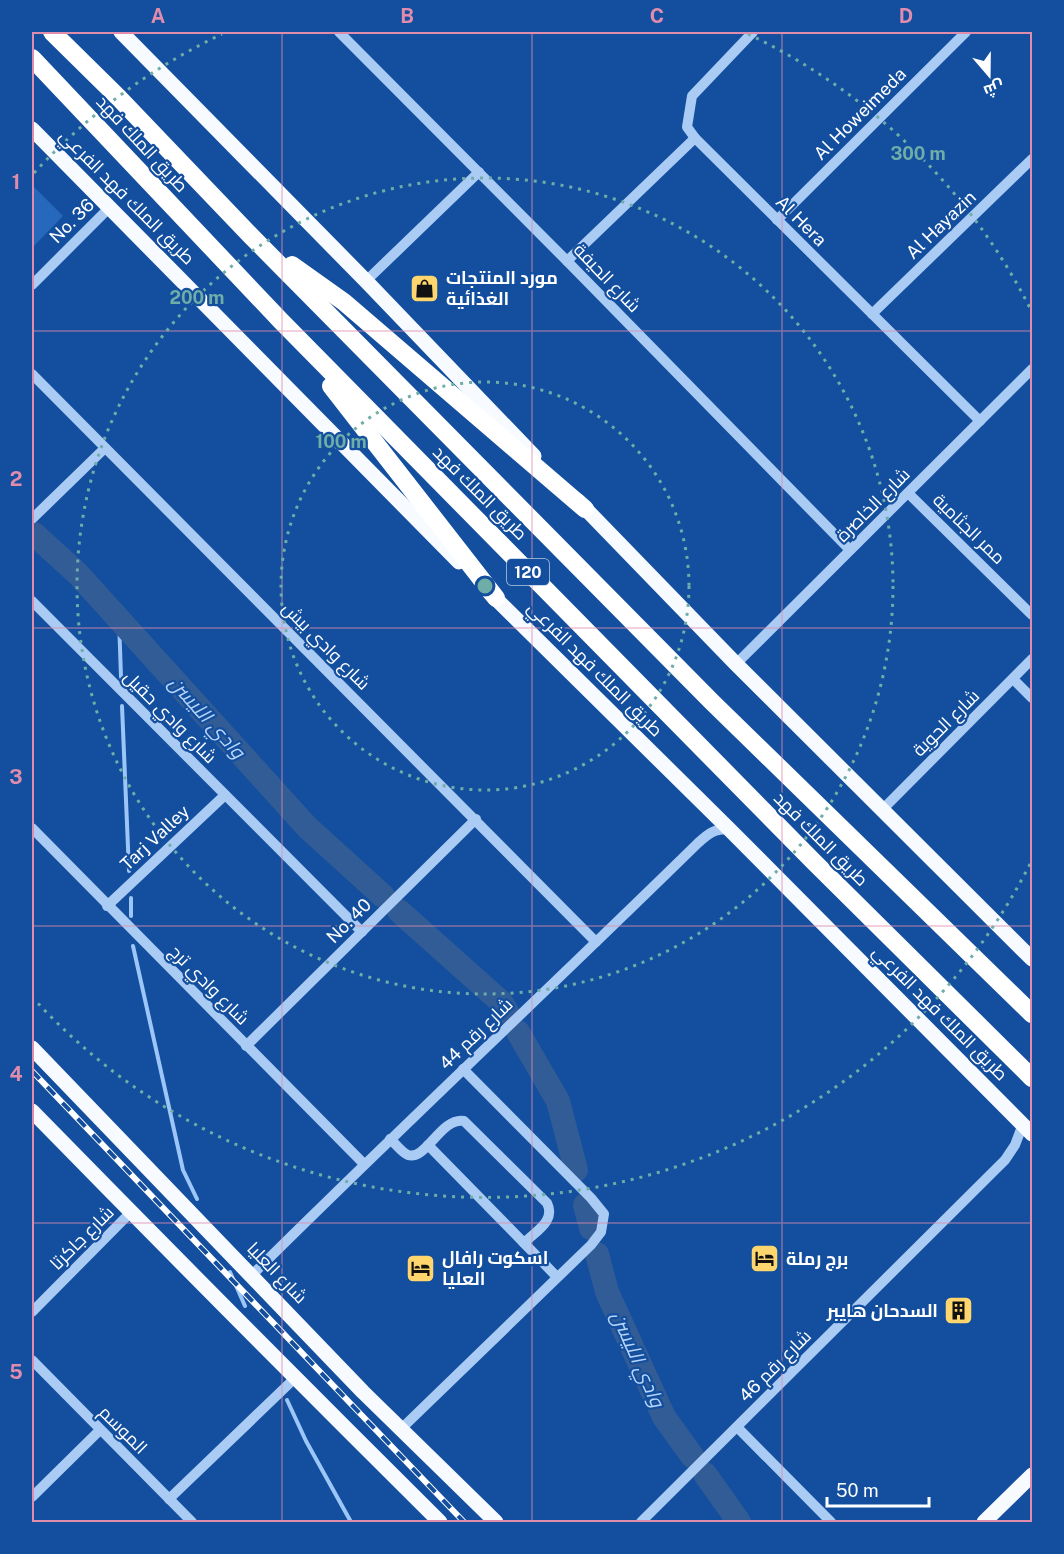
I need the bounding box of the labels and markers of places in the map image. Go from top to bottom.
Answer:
place label: مورد المنتجات الغذائية [446,267,558,309]
shop icon: مورد المنتجات الغذائية [409,272,441,304]
centre of rings [475,576,495,596]
hotel icon: برج رملة [749,1243,781,1275]
place label: اسكوت رافال العليا [442,1247,548,1289]
place label: برج رملة [786,1248,848,1271]
hotel icon: اسكوت رافال العليا [405,1252,437,1284]
building icon: السدحان هايبر [943,1295,975,1327]
place label: السدحان هايبر [826,1300,938,1322]

